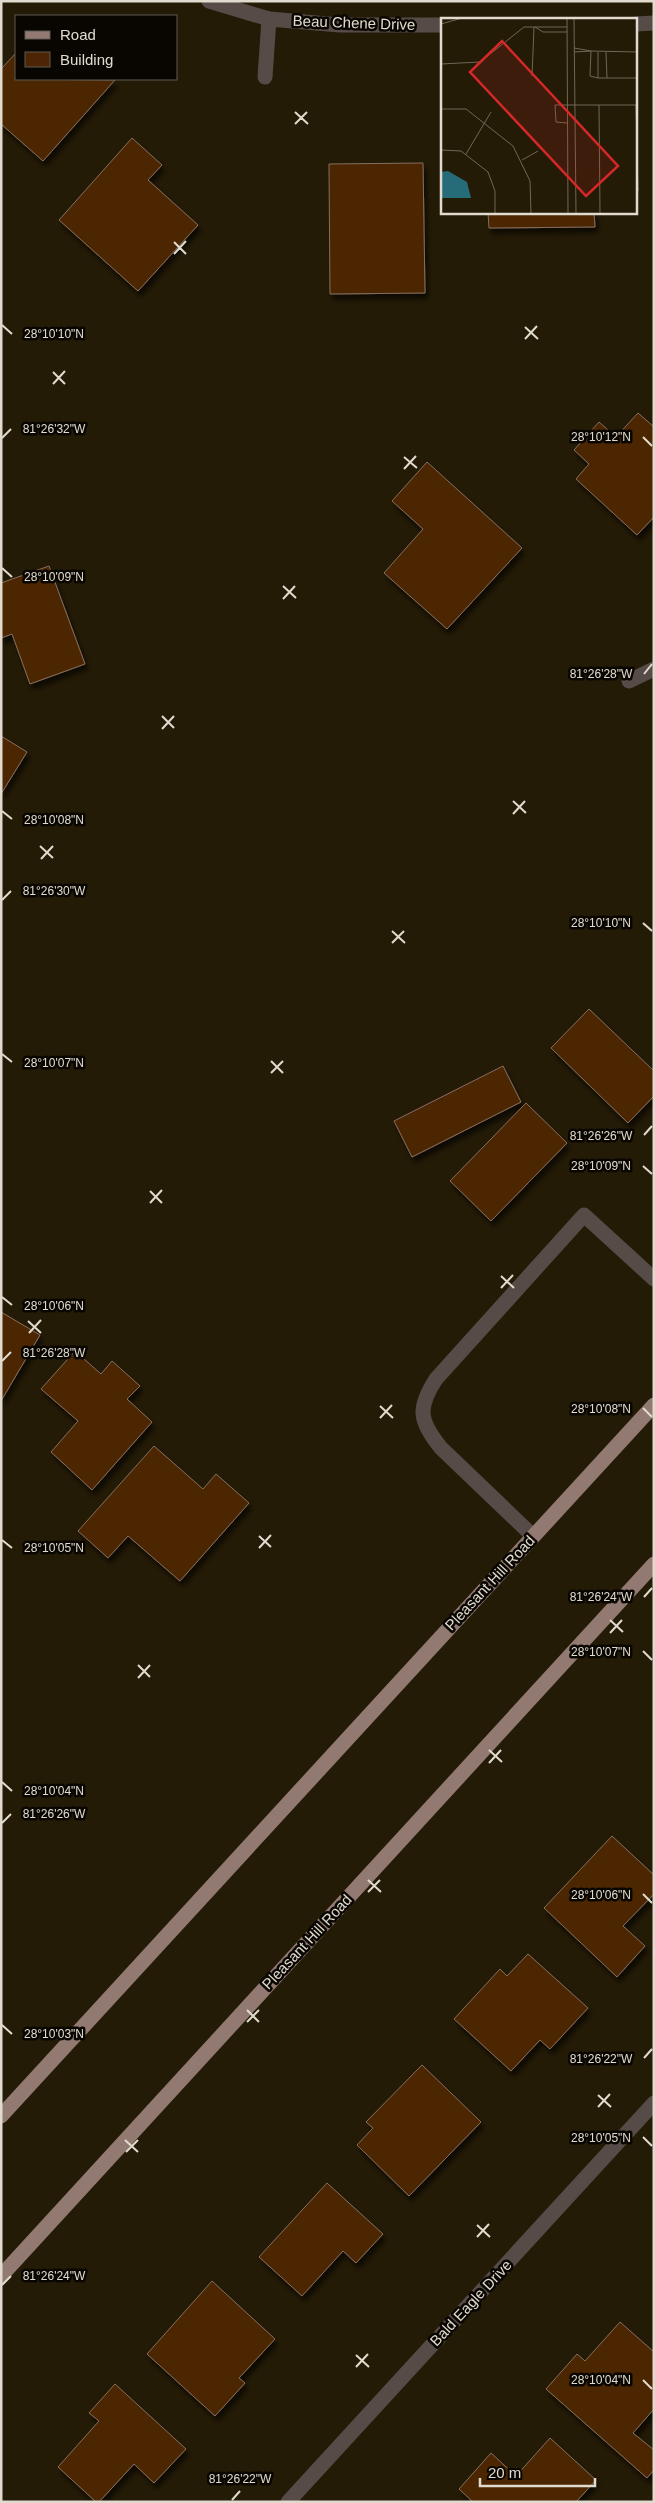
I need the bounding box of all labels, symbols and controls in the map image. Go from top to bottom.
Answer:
street label: Beau Chene Drive [292,12,416,33]
legend [15,15,178,80]
inset map [441,18,638,214]
text: Road [60,26,96,43]
text: Building [60,51,113,68]
text: 28°10'10"N [24,327,84,341]
text: 81°26'32"W [23,422,86,436]
text: 28°10'12"N [571,430,631,444]
text: 28°10'09"N [24,570,84,584]
text: 81°26'28"W [570,667,633,681]
text: 28°10'08"N [24,813,84,827]
text: 81°26'30"W [23,884,86,898]
text: 28°10'10"N [571,916,631,930]
text: 28°10'07"N [24,1056,84,1070]
text: 81°26'26"W [570,1129,633,1143]
text: 28°10'09"N [571,1159,631,1173]
text: 28°10'06"N [24,1299,84,1313]
text: 81°26'28"W [23,1346,86,1360]
text: 28°10'08"N [571,1402,631,1416]
street label: Pleasant Hill Road [441,1532,538,1634]
text: 28°10'05"N [24,1541,84,1555]
text: 81°26'24"W [570,1590,633,1604]
text: 28°10'07"N [571,1645,631,1659]
text: 28°10'04"N [24,1784,84,1798]
text: 81°26'26"W [23,1807,86,1821]
text: 28°10'06"N [571,1888,631,1902]
street label: Pleasant Hill Road [258,1891,355,1993]
text: 28°10'03"N [24,2027,84,2041]
text: 81°26'22"W [570,2052,633,2066]
text: 28°10'05"N [571,2131,631,2145]
street label: Bald Eagle Drive [426,2256,515,2349]
text: 81°26'24"W [23,2269,86,2283]
text: 28°10'04"N [571,2373,631,2387]
scale bar [480,2456,595,2488]
text: 20 m [488,2464,521,2481]
text: 81°26'22"W [209,2472,272,2486]

